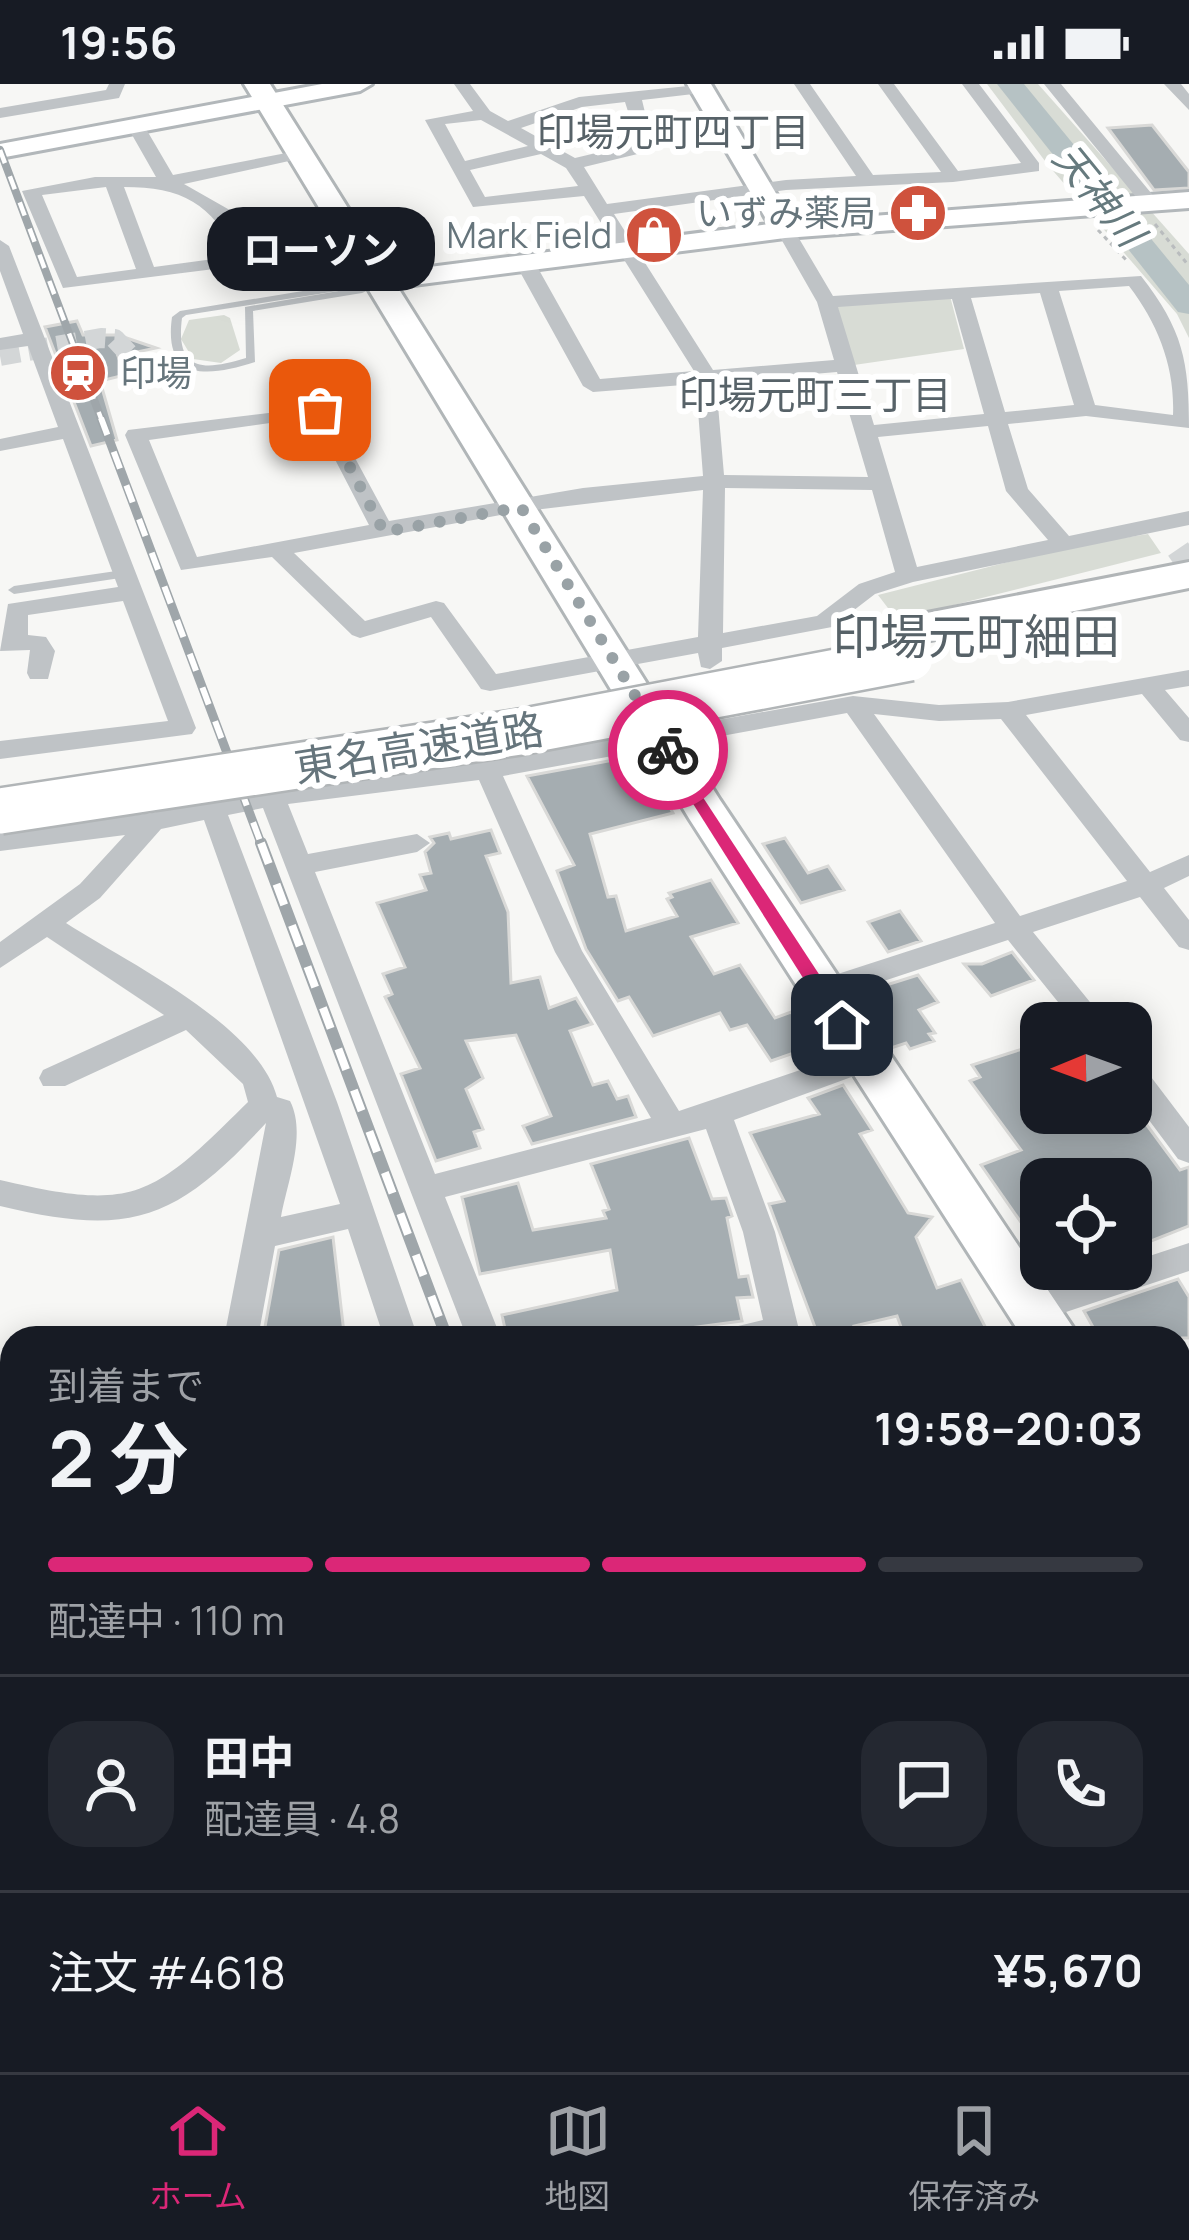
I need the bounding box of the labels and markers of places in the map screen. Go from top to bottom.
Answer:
pharmacy icon: いずみ薬局 [887,182,949,244]
place label: いずみ薬局 [696,188,876,237]
shop icon: Mark Field [623,204,685,266]
callout: ローソン [206,206,434,290]
place label: Mark Field [446,210,612,259]
station icon: 印場 [47,342,109,404]
place label: 印場 [120,348,192,397]
pin [269,359,371,461]
pin [791,974,893,1076]

